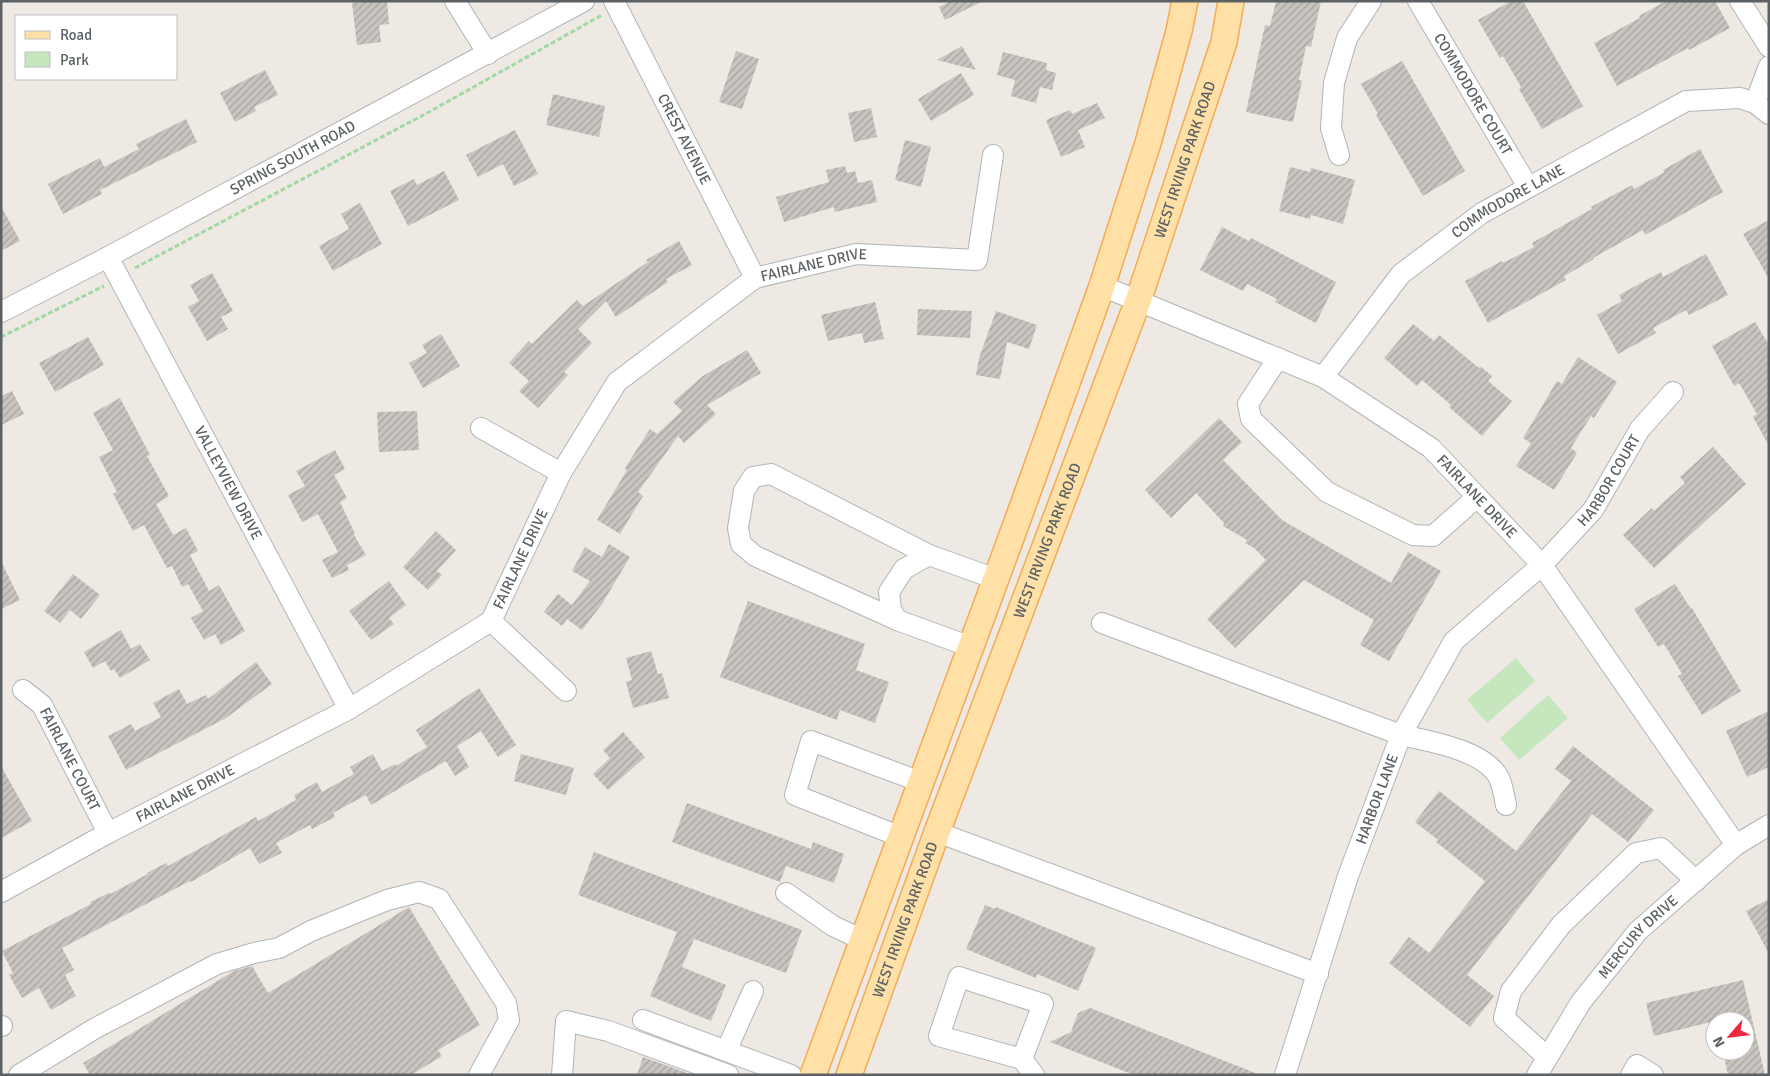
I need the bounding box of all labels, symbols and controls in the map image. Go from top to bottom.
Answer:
legend [15,15,178,80]
text: Road [60,26,92,44]
street label: COMMODORE COURT [1430,30,1516,159]
text: Park [60,51,89,69]
street label: WEST IRVING PARK ROAD [1150,79,1219,241]
street label: CREST AVENUE [654,91,715,188]
street label: SPRING SOUTH ROAD [227,117,359,199]
street label: COMMODORE LANE [1448,160,1568,242]
street label: FAIRLANE DRIVE [759,245,867,285]
street label: VALLEYVIEW DRIVE [191,423,266,543]
street label: HARBOR COURT [1574,431,1644,530]
street label: FAIRLANE DRIVE [1433,451,1521,542]
street label: WEST IRVING PARK ROAD [1010,460,1085,621]
street label: FAIRLANE DRIVE [489,506,552,612]
street label: FAIRLANE COURT [36,704,104,814]
street label: HARBOR LANE [1352,751,1402,847]
street label: FAIRLANE DRIVE [133,760,238,826]
street label: WEST IRVING PARK ROAD [869,839,942,1000]
street label: MERCURY DRIVE [1594,891,1681,982]
north arrow [1705,1011,1755,1061]
text: N [1709,1034,1729,1050]

